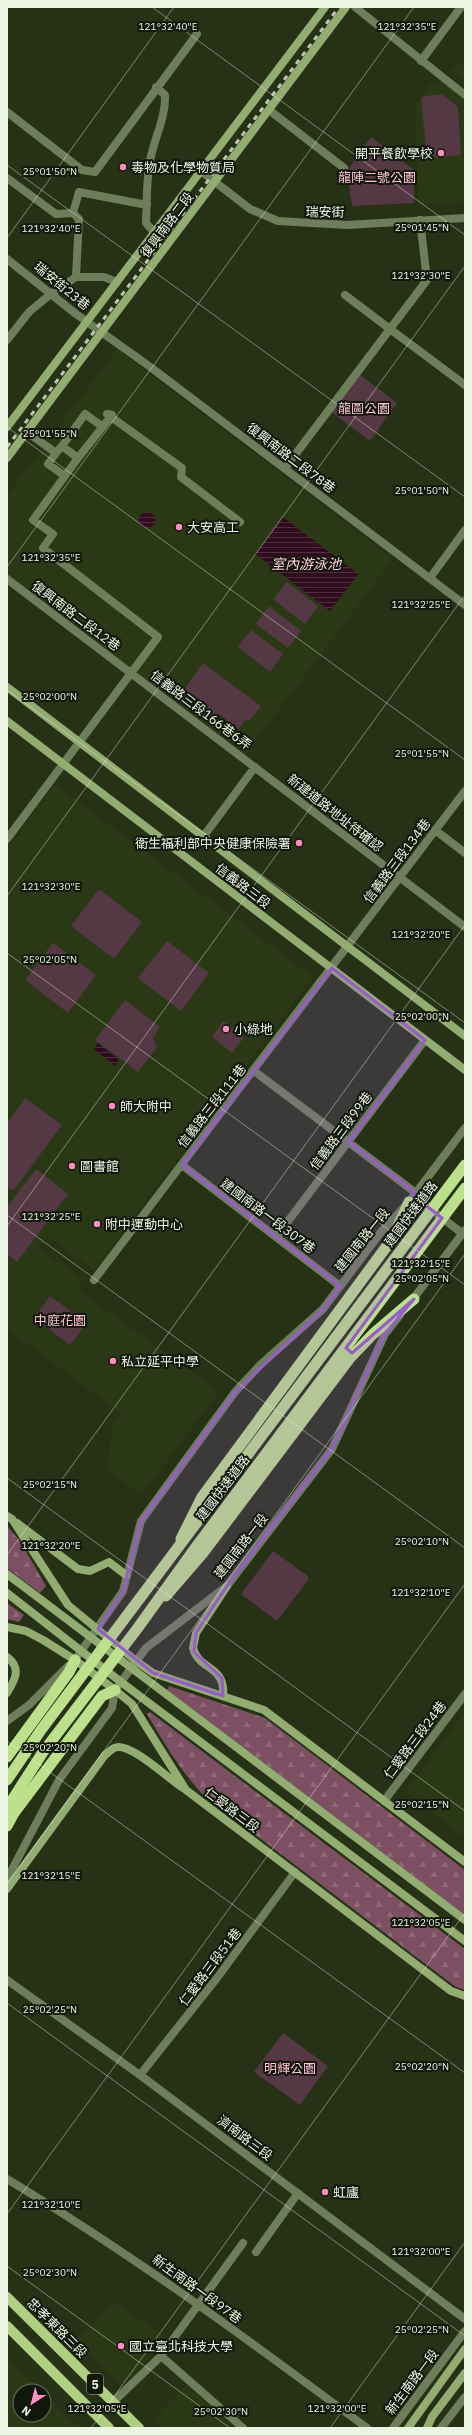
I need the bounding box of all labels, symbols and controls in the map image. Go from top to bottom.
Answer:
text: 121°32'40"E [138,20,198,33]
text: 121°32'35"E [377,20,437,33]
place label: 開平餐飲學校 [355,145,433,162]
marker: 開平餐飲學校 [436,148,446,158]
place label: 毒物及化學物質局 [131,159,235,176]
marker: 毒物及化學物質局 [118,162,128,172]
text: 25°01'50"N [23,165,77,178]
park label: 龍陣二號公園 [338,169,416,186]
street label: 復興南路二段 [137,189,197,261]
street label: 瑞安街 [305,203,345,221]
text: 25°01'45"N [395,221,449,234]
text: 121°32'40"E [21,222,81,235]
street label: 瑞安街23巷 [30,258,94,314]
text: 121°32'30"E [391,269,451,282]
park label: 龍圖公園 [338,400,390,417]
street label: 復興南路二段78巷 [243,419,339,497]
text: 25°01'55"N [23,427,77,440]
text: 25°01'50"N [395,484,449,497]
place label: 大安高工 [187,519,239,536]
marker: 大安高工 [174,522,184,532]
text: 121°32'35"E [21,551,81,564]
water label: 室內游泳池 [271,555,343,573]
street label: 復興南路二段12巷 [28,577,124,655]
text: 121°32'25"E [391,598,451,611]
street label: 信義路三段166巷6弄 [147,666,255,754]
text: 25°02'00"N [23,690,77,703]
text: 25°01'55"N [395,747,449,760]
street label: 新建道路地址待確認 [284,770,386,856]
street label: 信義路三段134巷 [360,815,434,907]
place label: 衛生福利部中央健康保險署 [135,835,291,852]
marker: 衛生福利部中央健康保險署 [294,838,304,848]
street label: 信義路三段 [212,860,274,912]
text: 121°32'30"E [21,880,81,893]
text: 121°32'20"E [391,928,451,941]
text: 25°02'05"N [23,953,77,966]
text: 25°02'00"N [395,1010,449,1023]
place label: 小綠地 [234,1021,273,1038]
marker: 小綠地 [221,1024,231,1034]
street label: 信義路三段111巷 [174,1061,250,1151]
street label: 信義路三段99巷 [306,1089,376,1173]
place label: 師大附中 [120,1098,172,1115]
marker: 師大附中 [107,1101,117,1111]
place label: 圖書館 [80,1158,119,1175]
marker: 圖書館 [67,1161,77,1171]
street label: 建國南路一段307巷 [217,1175,319,1257]
street label: 建國快速道路 [381,1178,441,1250]
street label: 建國南路一段 [331,1204,393,1276]
text: 121°32'25"E [21,1210,81,1223]
place label: 附中運動中心 [105,1216,183,1233]
marker: 附中運動中心 [92,1219,102,1229]
text: 121°32'15"E [391,1257,451,1270]
text: 25°02'05"N [395,1272,449,1285]
park label: 中庭花園 [34,1312,86,1329]
place label: 私立延平中學 [121,1353,199,1370]
marker: 私立延平中學 [108,1356,118,1366]
street label: 建國快速道路 [193,1452,253,1524]
text: 25°02'15"N [23,1478,77,1491]
street label: 建國南路一段 [210,1510,272,1582]
text: 25°02'10"N [395,1535,449,1548]
text: 121°32'20"E [21,1539,81,1552]
text: 121°32'10"E [391,1586,451,1599]
street label: 仁愛路三段24巷 [380,1698,450,1782]
text: 25°02'20"N [23,1741,77,1754]
street label: 仁愛路三段 [201,1784,263,1836]
text: 25°02'15"N [395,1798,449,1811]
text: 121°32'15"E [21,1869,81,1882]
text: 121°32'05"E [391,1916,451,1929]
street label: 仁愛路三段51巷 [175,1925,245,2009]
text: 25°02'25"N [23,2003,77,2016]
park label: 明輝公園 [264,2060,316,2077]
text: 25°02'20"N [395,2060,449,2073]
street label: 濟南路三段 [214,2112,276,2164]
place label: 虹廬 [333,2184,359,2201]
marker: 虹廬 [320,2187,330,2197]
text: 121°32'10"E [21,2198,81,2211]
text: 121°32'00"E [391,2245,451,2258]
street label: 新生南路一段97巷 [149,2251,245,2327]
text: 25°02'30"N [23,2266,77,2279]
street label: 忠孝東路三段 [23,2294,91,2362]
text: 25°02'25"N [395,2323,449,2336]
place label: 國立臺北科技大學 [129,2338,233,2355]
marker: 國立臺北科技大學 [116,2341,126,2351]
street label: 新生南路一段 [382,2346,442,2418]
road number: 5 [87,2374,103,2394]
north arrow [12,2383,52,2423]
text: 121°32'05"E [67,2402,127,2415]
text: 121°32'00"E [307,2402,367,2415]
text: N [19,2403,33,2419]
text: 25°02'30"N [194,2405,248,2418]

